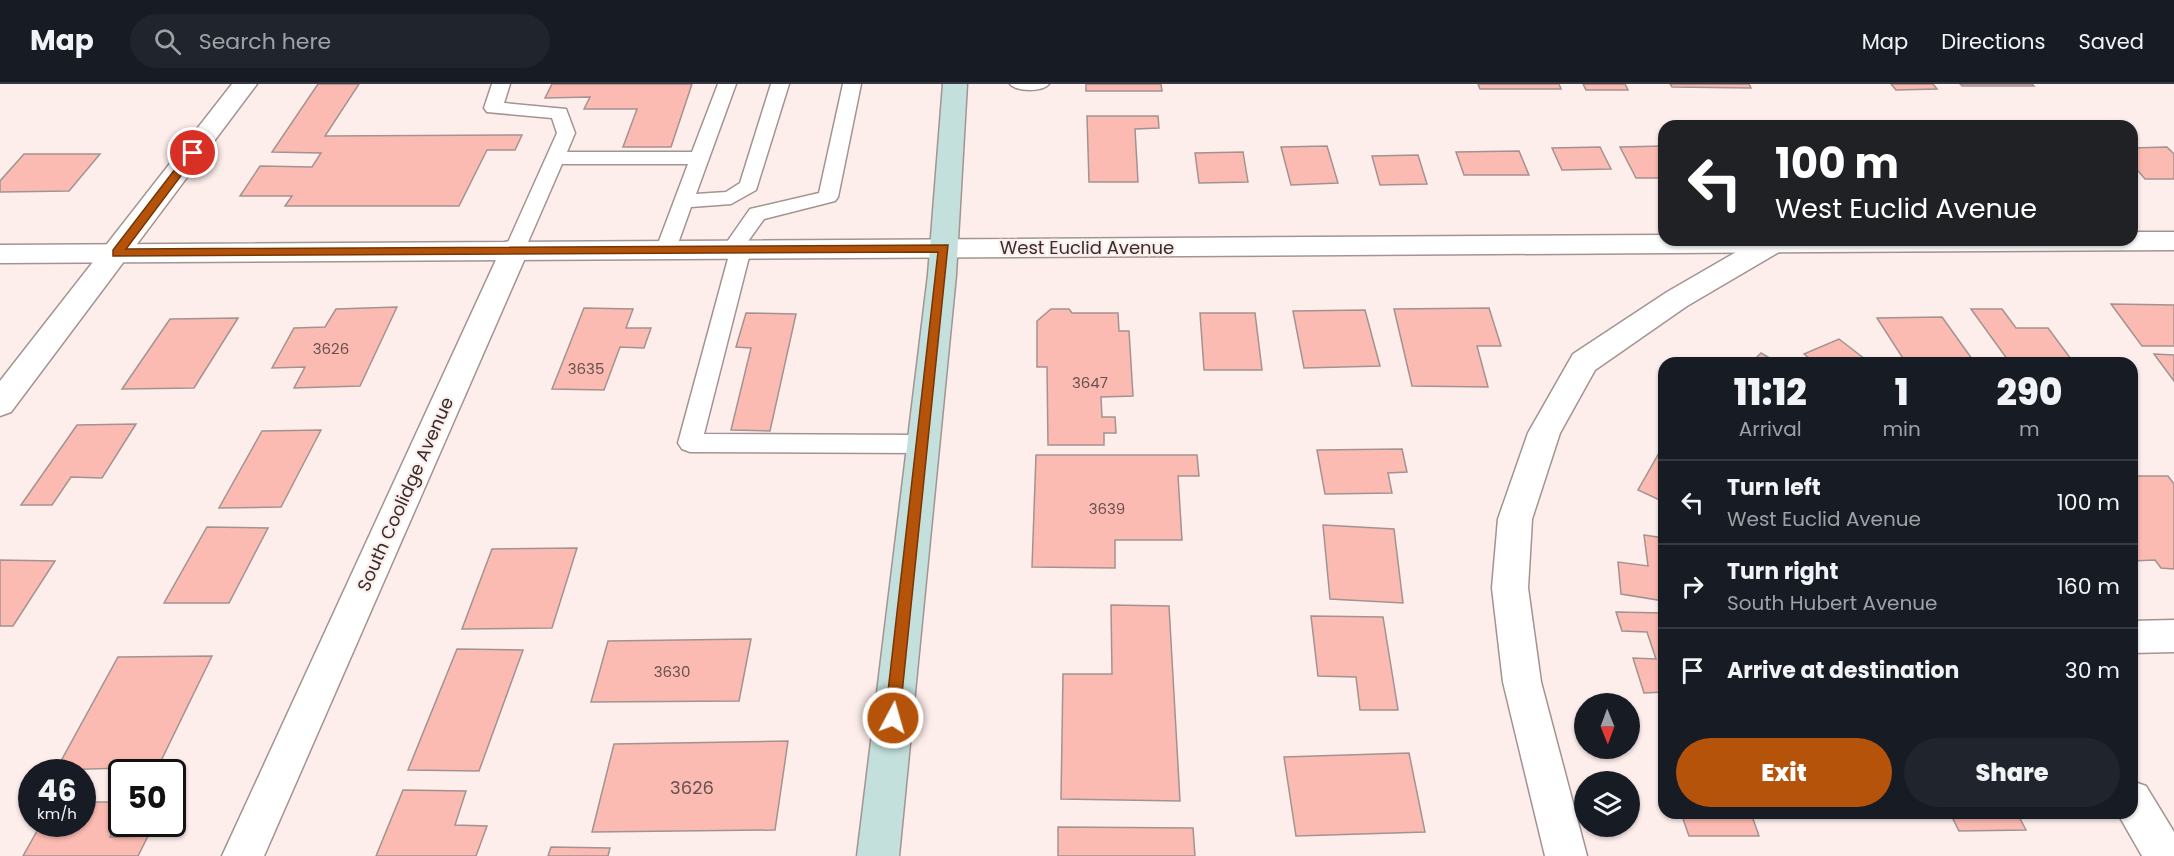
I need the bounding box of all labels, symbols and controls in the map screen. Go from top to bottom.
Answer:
search box [130,14,550,68]
text: Map [30,21,94,60]
icon: search [151,25,184,58]
text: Search here [199,26,331,57]
text: Map [1862,27,1908,56]
text: Directions [1941,27,2045,56]
text: Saved [2078,27,2144,56]
pin [167,127,218,178]
text: 100 m [1775,134,1899,193]
icon: arrive [176,136,209,169]
icon: left [1676,144,1754,222]
text: West Euclid Avenue [1775,190,2037,227]
street label: West Euclid Avenue [1000,235,1174,260]
house number: 3626 [313,338,349,359]
house number: 3635 [568,358,604,379]
text: 11:12 [1734,367,1807,418]
text: 1 [1895,367,1909,418]
text: 290 [1996,367,2062,418]
house number: 3647 [1072,372,1108,393]
street label: South Coolidge Avenue [351,393,459,595]
text: Arrival [1739,415,1802,443]
text: min [1882,415,1921,443]
text: m [2019,415,2040,443]
text: Turn left [1727,472,1821,503]
icon: left [1676,486,1709,519]
text: 100 m [2057,487,2120,518]
house number: 3639 [1089,498,1125,519]
text: West Euclid Avenue [1727,505,1921,533]
text: Turn right [1727,556,1838,587]
icon: right [1676,570,1709,603]
text: 160 m [2057,571,2120,602]
text: South Hubert Avenue [1727,589,1938,617]
icon: arrive [1676,654,1709,687]
text: Arrive at destination [1727,655,1959,686]
text: 30 m [2065,655,2120,686]
house number: 3630 [654,661,690,682]
position arrow [861,686,925,750]
north arrow [1574,693,1640,759]
map controls [1574,693,1640,837]
button: Exit [1676,738,1892,807]
button: Share [1904,738,2120,807]
speed limit sign: 50 [108,759,186,837]
text: 46 [37,769,77,812]
button: layers [1574,771,1640,837]
house number: 3626 [670,775,714,800]
text: km/h [37,803,77,824]

